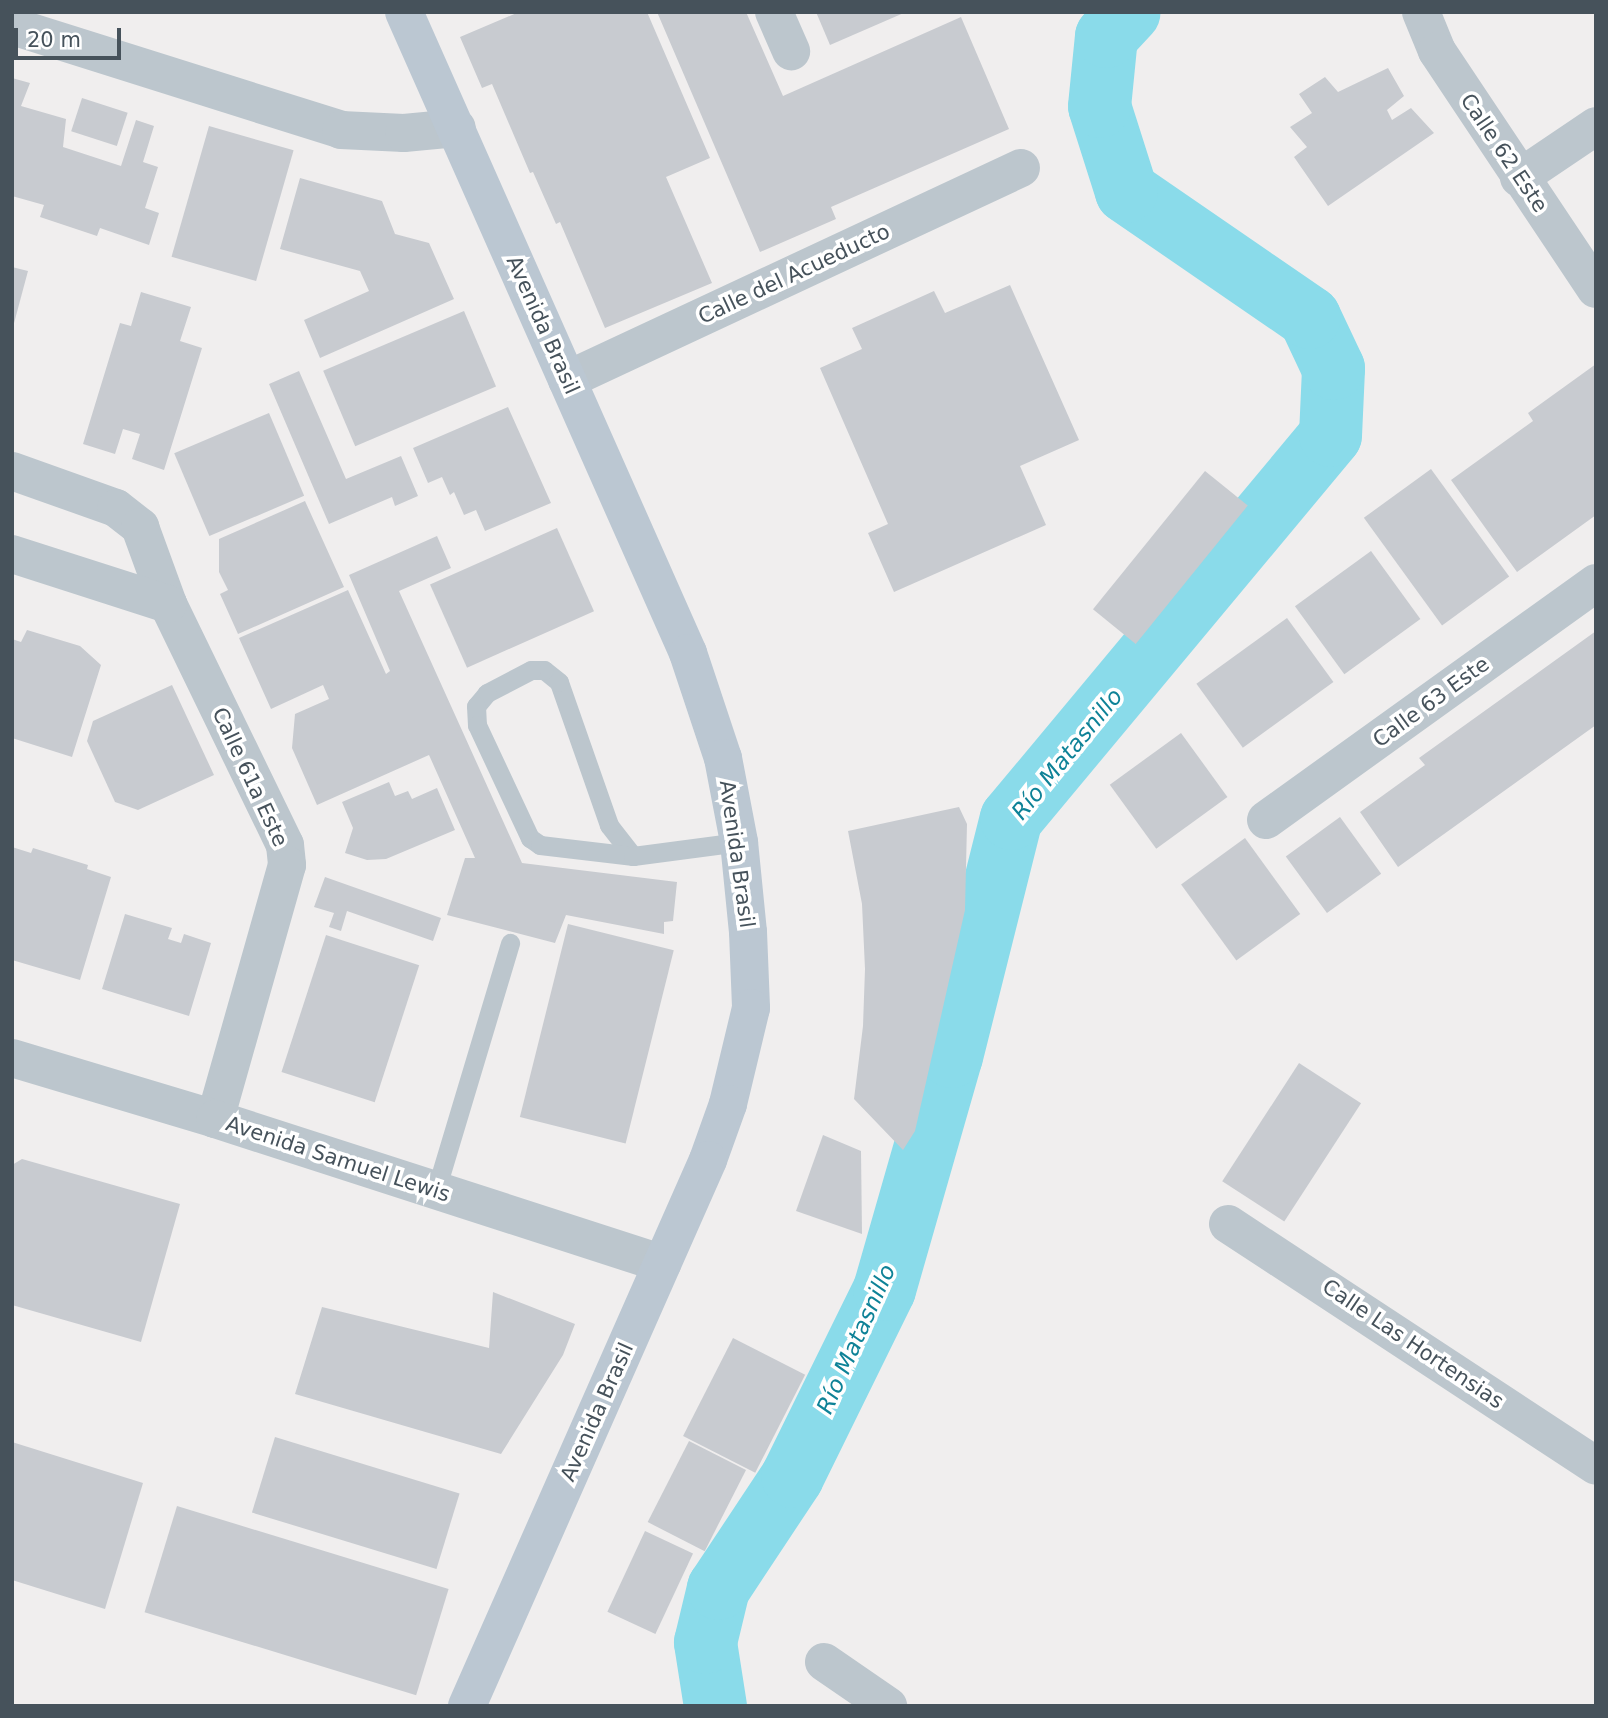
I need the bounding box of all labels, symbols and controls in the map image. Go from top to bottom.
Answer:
scale bar [18,14,124,58]
text: 20 m [27,28,81,52]
street label: Calle 62 Este [1455,89,1553,217]
street label: Calle del Acueducto [694,219,894,329]
street label: Avenida Brasil [501,252,585,398]
street label: Calle 63 Este [1368,651,1494,753]
water label: Río Matasnillo [1006,683,1128,825]
street label: Calle 61a Este [207,704,293,850]
street label: Avenida Brasil [714,778,760,930]
street label: Avenida Samuel Lewis [223,1111,453,1207]
water label: Río Matasnillo [811,1260,901,1418]
street label: Calle Las Hortensias [1318,1274,1508,1414]
street label: Avenida Brasil [555,1339,639,1485]

